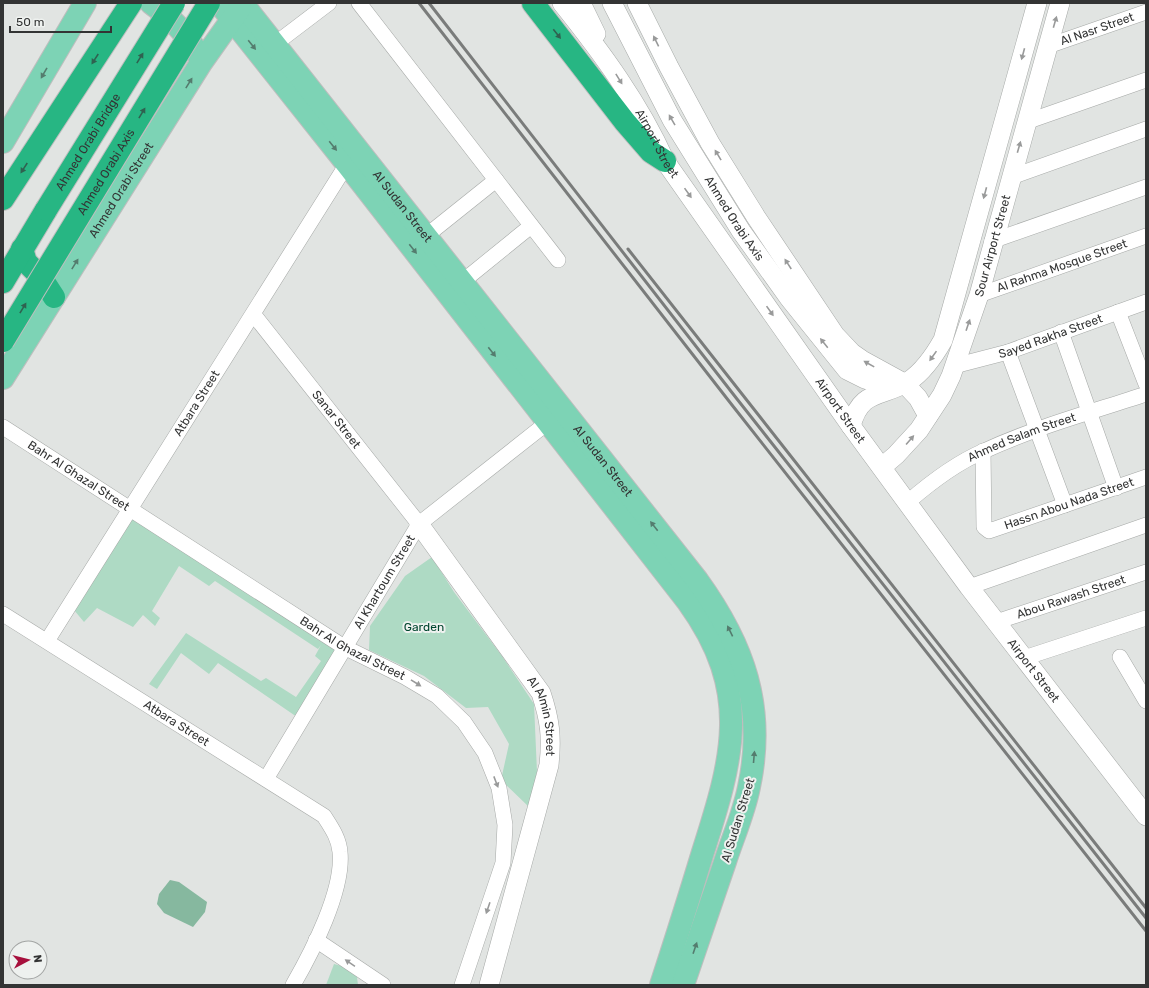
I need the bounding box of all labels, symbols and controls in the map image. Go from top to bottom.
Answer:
scale bar [10,8,111,34]
street label: Al Nasr Street [1058,10,1136,48]
text: 50 m [16,15,44,29]
one-way arrow [1052,15,1058,27]
one-way arrow [553,28,562,39]
one-way arrow [653,35,659,46]
one-way arrow [247,39,256,50]
one-way arrow [1020,48,1026,60]
one-way arrow [137,52,144,63]
one-way arrow [91,54,99,64]
one-way arrow [40,67,47,79]
one-way arrow [615,74,623,84]
one-way arrow [186,77,193,89]
street label: Ahmed Orabi Bridge [53,91,124,193]
street label: Airport Street [632,107,682,181]
one-way arrow [138,108,146,118]
one-way arrow [668,115,675,126]
street label: Ahmed Orabi Axis [74,126,138,218]
street label: Ahmed Orabi Street [86,140,156,240]
one-way arrow [1017,140,1023,153]
one-way arrow [329,141,337,152]
one-way arrow [714,149,721,161]
one-way arrow [20,162,27,174]
street label: Al Sudan Street [370,168,435,245]
street label: Ahmed Orabi Axis [702,174,767,263]
one-way arrow [684,187,692,198]
one-way arrow [981,187,987,199]
street label: Sour Airport Street [972,193,1013,298]
street label: Al Rahma Mosque Street [995,236,1129,295]
one-way arrow [408,243,417,254]
one-way arrow [71,259,79,269]
one-way arrow [784,259,792,270]
one-way arrow [20,302,27,314]
one-way arrow [766,305,774,316]
street label: Sayed Rakha Street [997,311,1105,361]
one-way arrow [965,319,971,331]
one-way arrow [820,338,829,349]
one-way arrow [488,346,496,357]
one-way arrow [929,351,937,362]
one-way arrow [863,361,875,367]
street label: Atbara Street [171,367,223,439]
street label: Airport Street [812,375,868,446]
street label: Sanar Street [309,388,364,451]
street label: Ahmed Salam Street [965,410,1078,465]
street label: Al Sudan Street [570,422,636,500]
one-way arrow [906,435,915,446]
street label: Bahr Al Ghazal Street [25,438,132,514]
street label: Hassn Abou Nada Street [1002,475,1136,532]
one-way arrow [650,520,659,531]
street label: Al Khartoum Street [351,532,418,631]
street label: Abou Rawash Street [1015,572,1128,622]
street label: Bahr Al Ghazal Street [297,613,408,683]
park label: Garden [404,620,444,634]
one-way arrow [727,625,733,637]
street label: Airport Street [1005,636,1063,705]
street label: Al Almin Street [524,673,557,757]
one-way arrow [410,680,422,687]
street label: Atbara Street [141,697,212,749]
one-way arrow [750,751,757,763]
one-way arrow [494,776,500,788]
street label: Al Sudan Street [719,776,758,864]
one-way arrow [485,903,491,915]
north arrow [8,940,48,980]
one-way arrow [693,942,699,954]
text: N [30,954,44,964]
one-way arrow [345,959,356,967]

